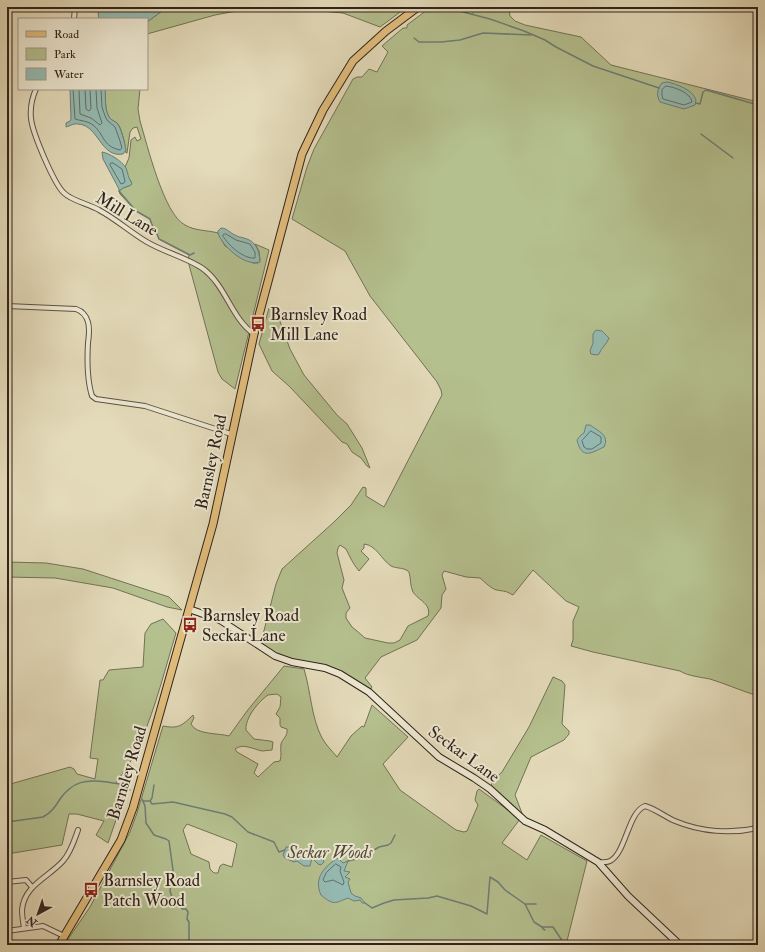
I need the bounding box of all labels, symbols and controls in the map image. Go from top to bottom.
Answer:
legend [18,18,148,90]
text: Road [54,27,79,42]
text: Park [54,47,76,62]
text: Water [53,67,84,82]
street label: Mill Lane [92,187,162,241]
place label: Barnsley Road Mill Lane [270,304,368,345]
bus stop icon: Barnsley Road Mill Lane [249,315,267,333]
street label: Barnsley Road [191,412,232,512]
place label: Barnsley Road Seckar Lane [202,605,300,646]
bus stop icon: Barnsley Road Seckar Lane [181,616,199,634]
street label: Seckar Lane [424,721,504,787]
street label: Barnsley Road [103,723,152,823]
park label: Seckar Woods [287,842,373,863]
place label: Barnsley Road Patch Wood [103,870,201,911]
bus stop icon: Barnsley Road Patch Wood [82,881,100,899]
north arrow [18,894,58,934]
text: N [23,912,41,930]

